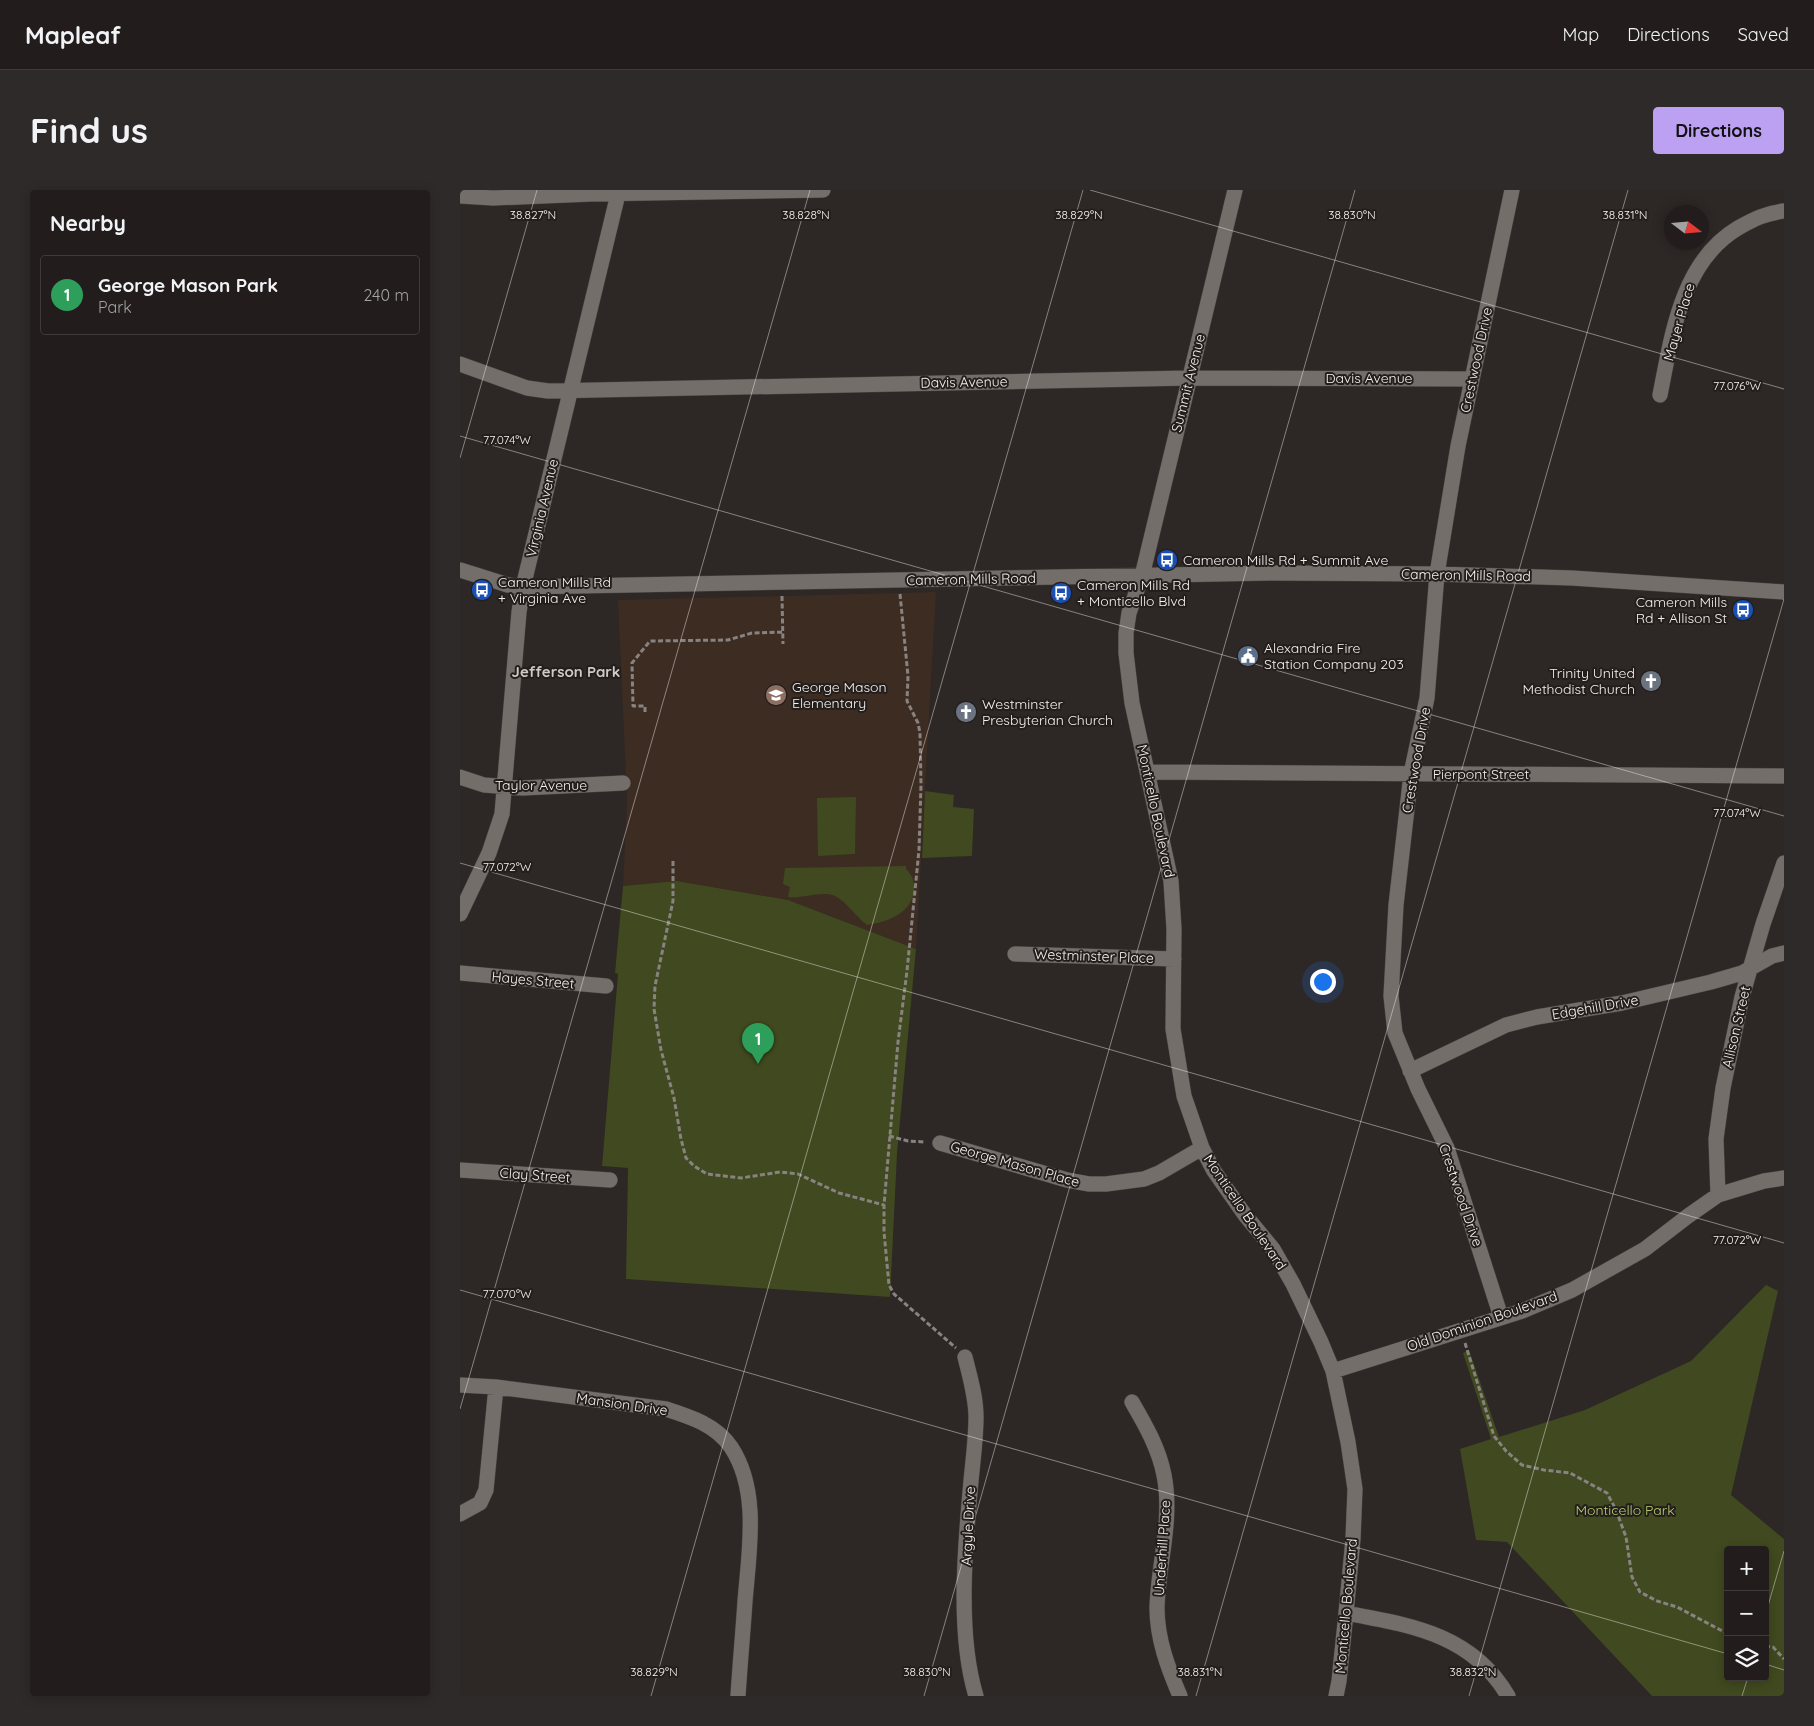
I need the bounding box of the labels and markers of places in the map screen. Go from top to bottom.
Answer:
bus stop icon: Cameron Mills Rd + Summit Ave [1155,548,1179,572]
place label: Cameron Mills Rd + Summit Ave [1183,551,1388,569]
place label: Cameron Mills Rd + Virginia Ave [498,573,611,607]
place label: Cameron Mills Rd + Monticello Blvd [1077,576,1190,610]
bus stop icon: Cameron Mills Rd + Virginia Ave [470,578,494,602]
bus stop icon: Cameron Mills Rd + Monticello Blvd [1049,581,1073,605]
place label: Cameron Mills Rd + Allison St [1636,593,1727,627]
bus stop icon: Cameron Mills Rd + Allison St [1731,598,1755,622]
place label: Alexandria Fire Station Company 203 [1264,639,1404,673]
public building icon: Alexandria Fire Station Company 203 [1236,644,1260,668]
place label: Trinity United Methodist Church [1522,664,1635,698]
church icon: Trinity United Methodist Church [1639,669,1663,693]
place label: George Mason Elementary [792,678,887,712]
school or university icon: George Mason Elementary [764,683,788,707]
place label: Westminster Presbyterian Church [982,695,1113,729]
church icon: Westminster Presbyterian Church [954,700,978,724]
pin: 1 [742,1023,774,1064]

